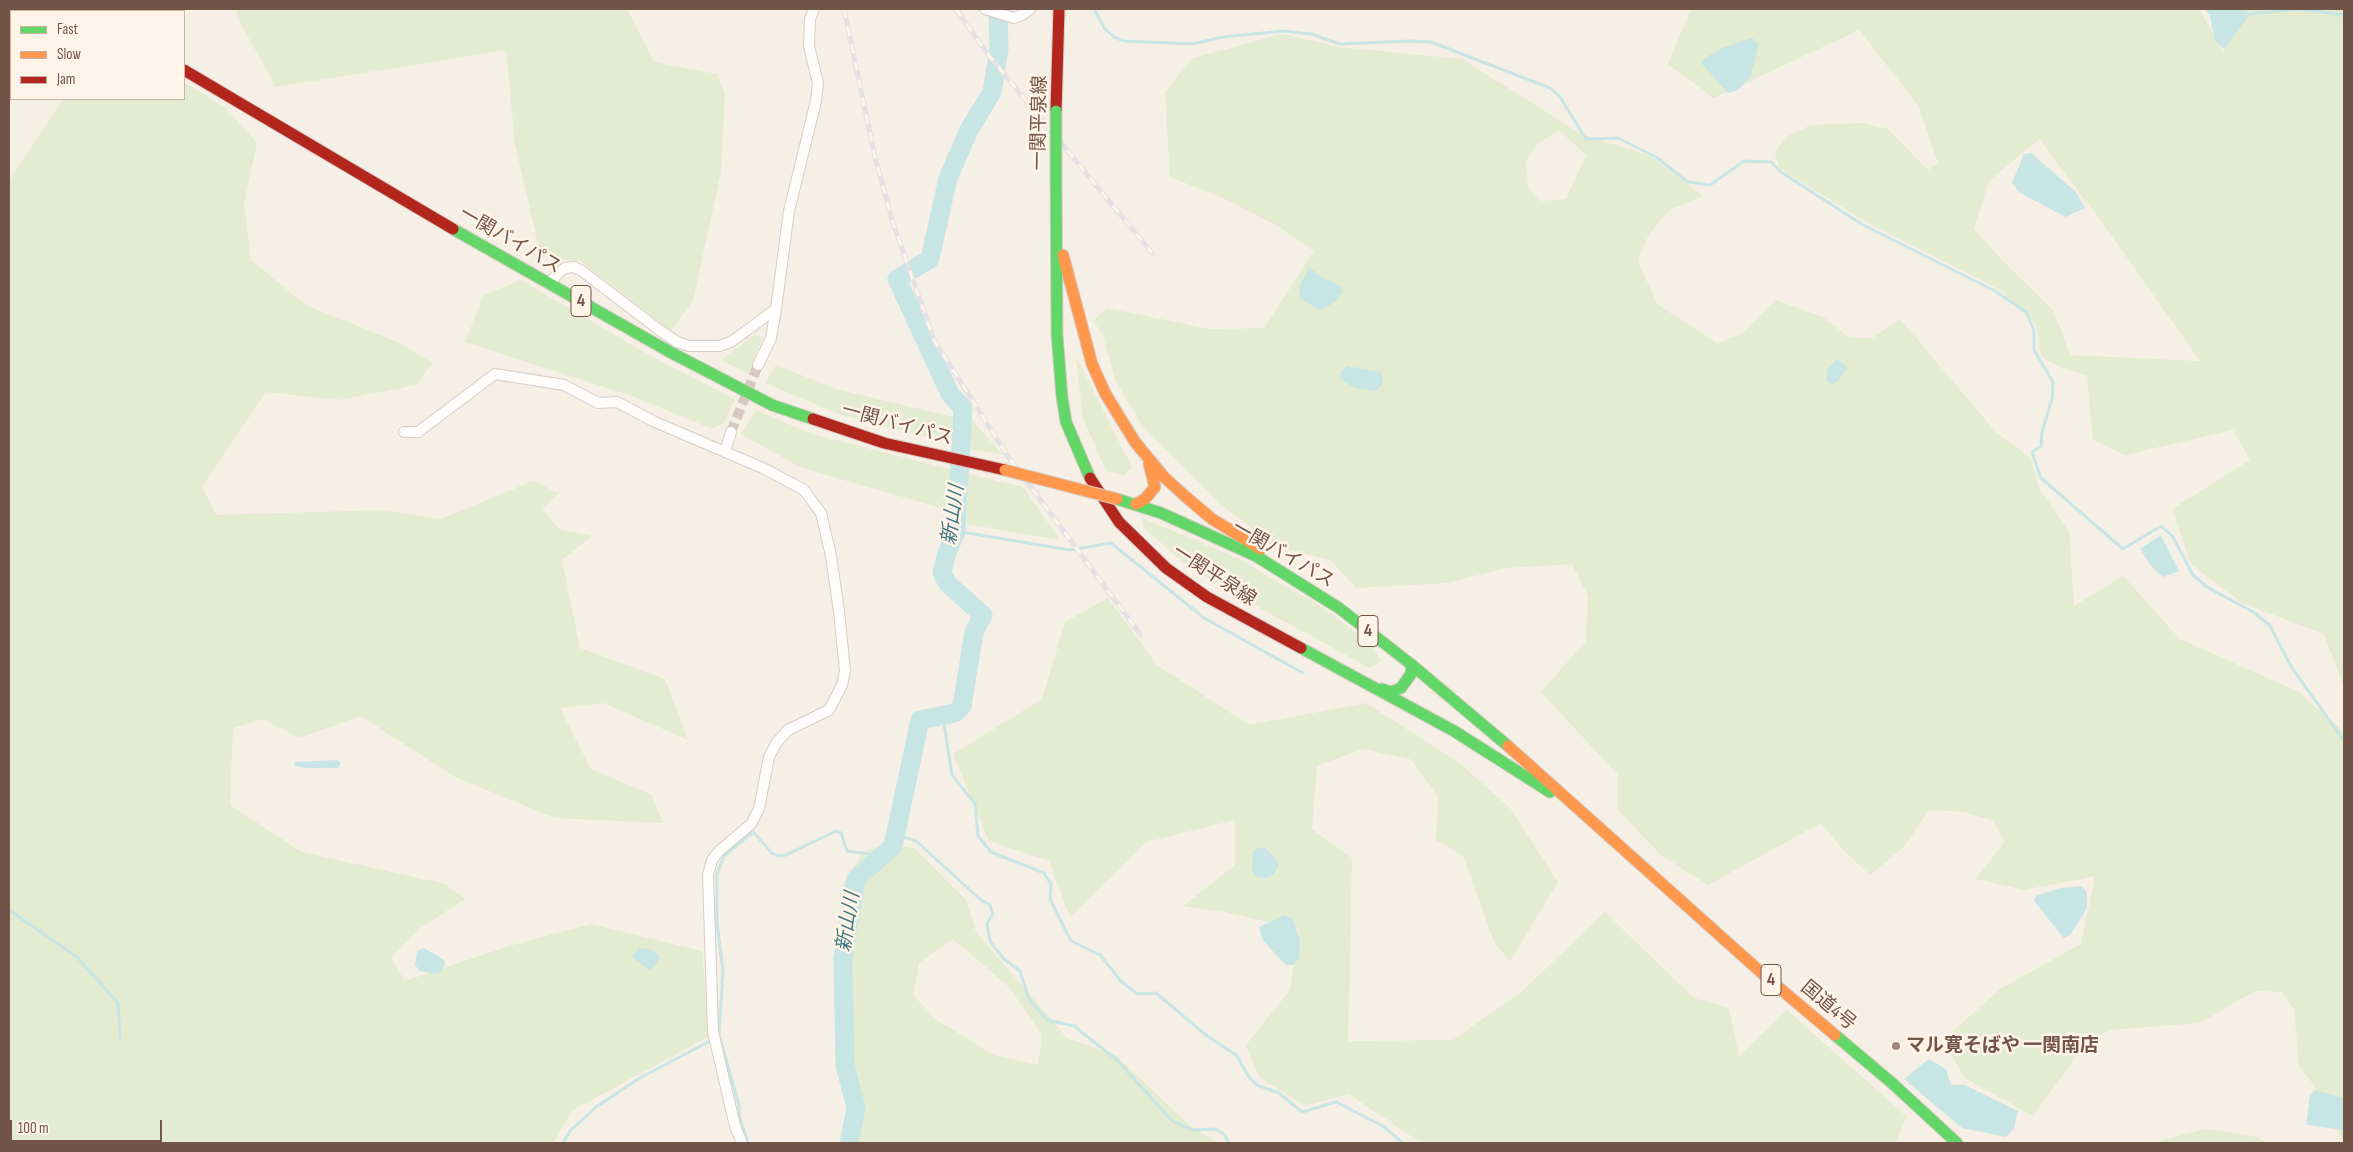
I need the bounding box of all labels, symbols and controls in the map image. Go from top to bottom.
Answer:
legend [10,10,185,100]
text: Fast [57,20,78,39]
text: Slow [57,45,81,64]
text: Jam [57,70,75,89]
street label: 一関平泉線 [1028,75,1052,171]
street label: 一関バイパス [455,203,565,279]
road number: 4 [571,286,591,316]
street label: 一関バイパス [839,399,955,451]
water label: 新山川 [938,484,970,546]
street label: 一関バイパス [1228,517,1338,593]
street label: 一関平泉線 [1168,541,1260,611]
road number: 4 [1358,616,1378,646]
water label: 新山川 [832,890,866,954]
road number: 4 [1761,964,1781,996]
street label: 国道4号 [1796,976,1860,1036]
place label: マル寛そばや 一関南店 [1906,1035,2099,1057]
marker: マル寛そばや 一関南店 [1890,1040,1902,1052]
scale bar [12,1110,165,1142]
text: 100 m [18,1119,49,1138]

